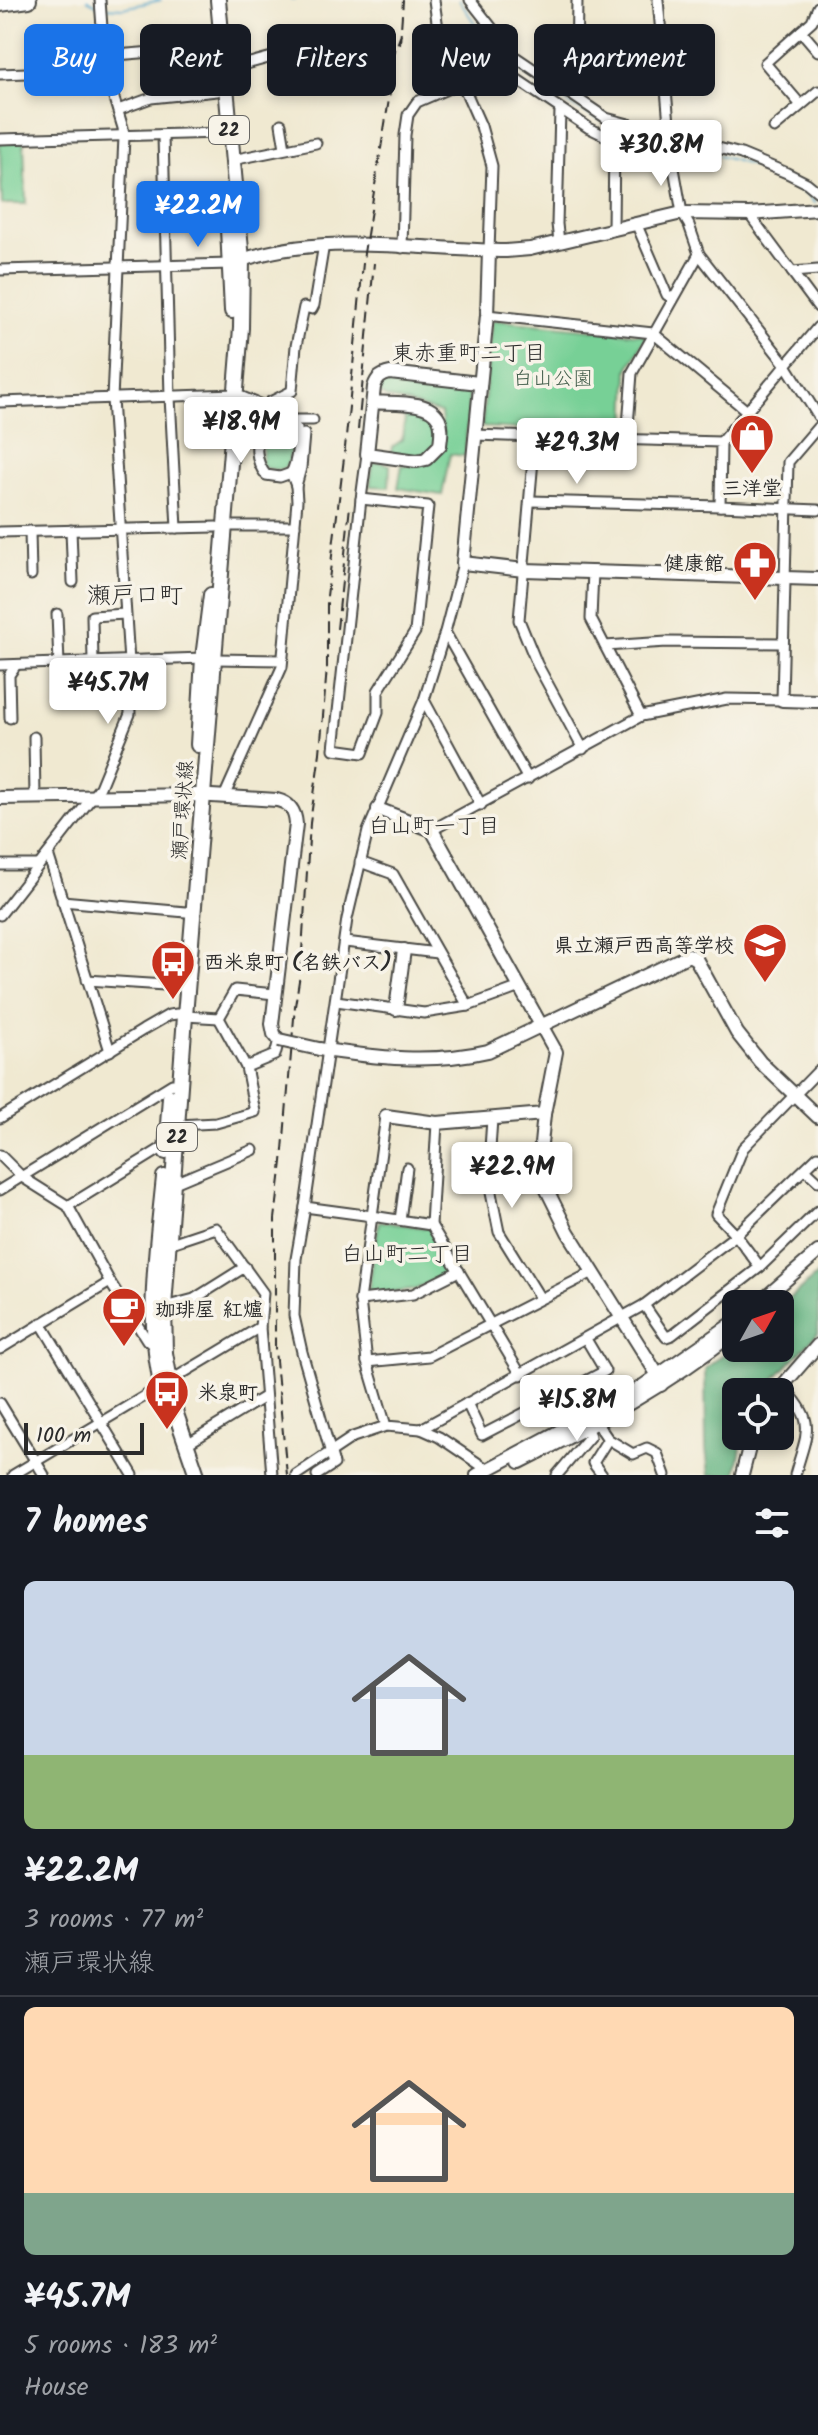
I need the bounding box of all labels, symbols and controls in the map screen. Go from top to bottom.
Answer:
chip: Buy [24,24,124,96]
chip: Rent [140,24,251,96]
chip: Filters [267,24,396,96]
chip: New [412,24,518,96]
chip: Apartment [534,24,715,96]
road number: 22 [209,116,249,144]
pin: ¥30.8M [596,120,726,188]
text: ¥30.8M [619,125,703,167]
pin: ¥22.2M [133,181,263,249]
text: ¥22.2M [154,186,242,228]
district label: 東赤重町二丁目 [392,337,546,372]
park label: 白山公園 [513,364,593,396]
pin: ¥18.9M [176,397,306,465]
text: ¥18.9M [202,402,280,444]
shop icon: 三洋堂 [728,412,776,475]
pin: ¥29.3M [512,418,642,486]
text: ¥29.3M [535,423,619,465]
place label: 三洋堂 [722,474,782,506]
pharmacy icon: 健康館 [731,539,779,602]
place label: 健康館 [664,549,724,581]
district label: 瀬戸口町 [87,577,183,616]
pin: ¥45.7M [43,658,173,726]
text: ¥45.7M [67,663,149,705]
street label: 瀬戸環状線 [165,759,203,861]
district label: 白山町一丁目 [368,810,500,845]
school or university icon: 県立瀬戸西高等学校 [741,921,789,984]
place label: 県立瀬戸西高等学校 [554,931,734,963]
bus stop icon: 西米泉町 (名鉄バス) [149,938,197,1001]
place label: 西米泉町 (名鉄バス) [204,948,392,980]
road number: 22 [157,1123,197,1151]
pin: ¥22.9M [447,1142,577,1210]
text: ¥22.9M [469,1147,555,1189]
district label: 白山町二丁目 [341,1238,473,1273]
cafe icon: 珈琲屋 紅爐 [100,1285,148,1348]
north arrow [722,1290,794,1362]
map controls [722,1290,794,1450]
place label: 珈琲屋 紅爐 [155,1295,263,1327]
bus stop icon: 米泉町 [143,1368,191,1431]
pin: ¥15.8M [512,1375,642,1443]
place label: 米泉町 [198,1378,258,1410]
button: locate [722,1378,794,1450]
text: ¥15.8M [538,1380,616,1422]
scale bar [24,1419,144,1455]
text: 100 m [36,1419,91,1454]
text: 7 homes [24,1496,148,1550]
icon: filters [750,1501,794,1545]
icon: home [337,1633,481,1777]
text: ¥22.2M [24,1845,138,1899]
text: 3 rooms · 77 m² [24,1899,203,1941]
text: 瀬戸環状線 [24,1943,154,1985]
icon: home [337,2059,481,2203]
text: ¥45.7M [24,2271,130,2325]
text: 5 rooms · 183 m² [24,2325,217,2367]
text: House [24,2367,88,2409]

